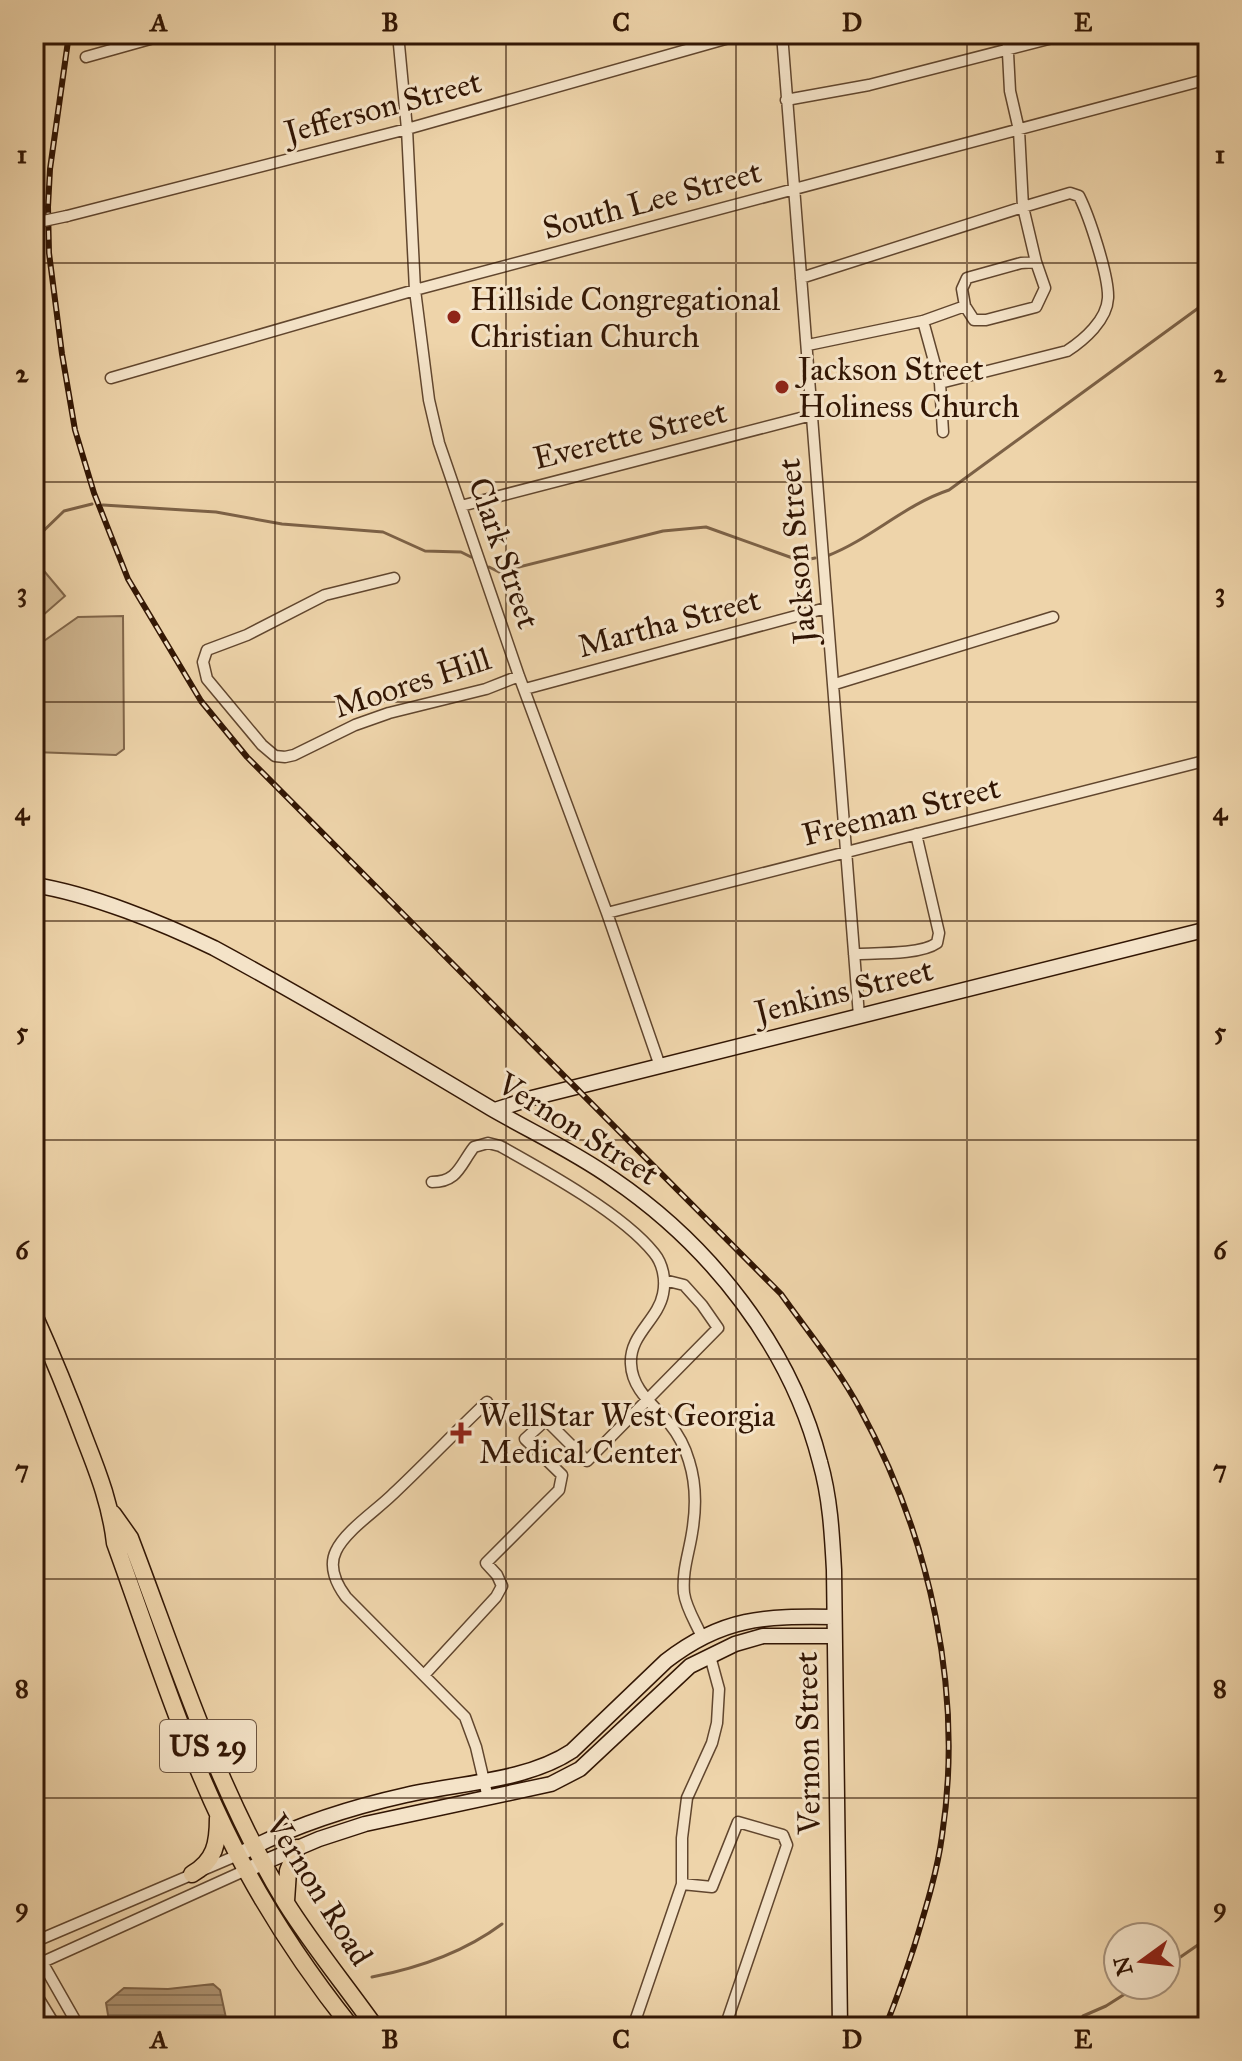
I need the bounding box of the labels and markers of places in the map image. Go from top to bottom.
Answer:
place label: Hillside Congregational Christian Church [470,280,781,356]
marker: Hillside Congregational Christian Church [445,308,463,326]
place label: Jackson Street Holiness Church [795,350,1020,426]
marker: Jackson Street Holiness Church [773,378,791,396]
place label: WellStar West Georgia Medical Center [479,1396,776,1472]
marker: WellStar West Georgia Medical Center [450,1422,472,1444]

